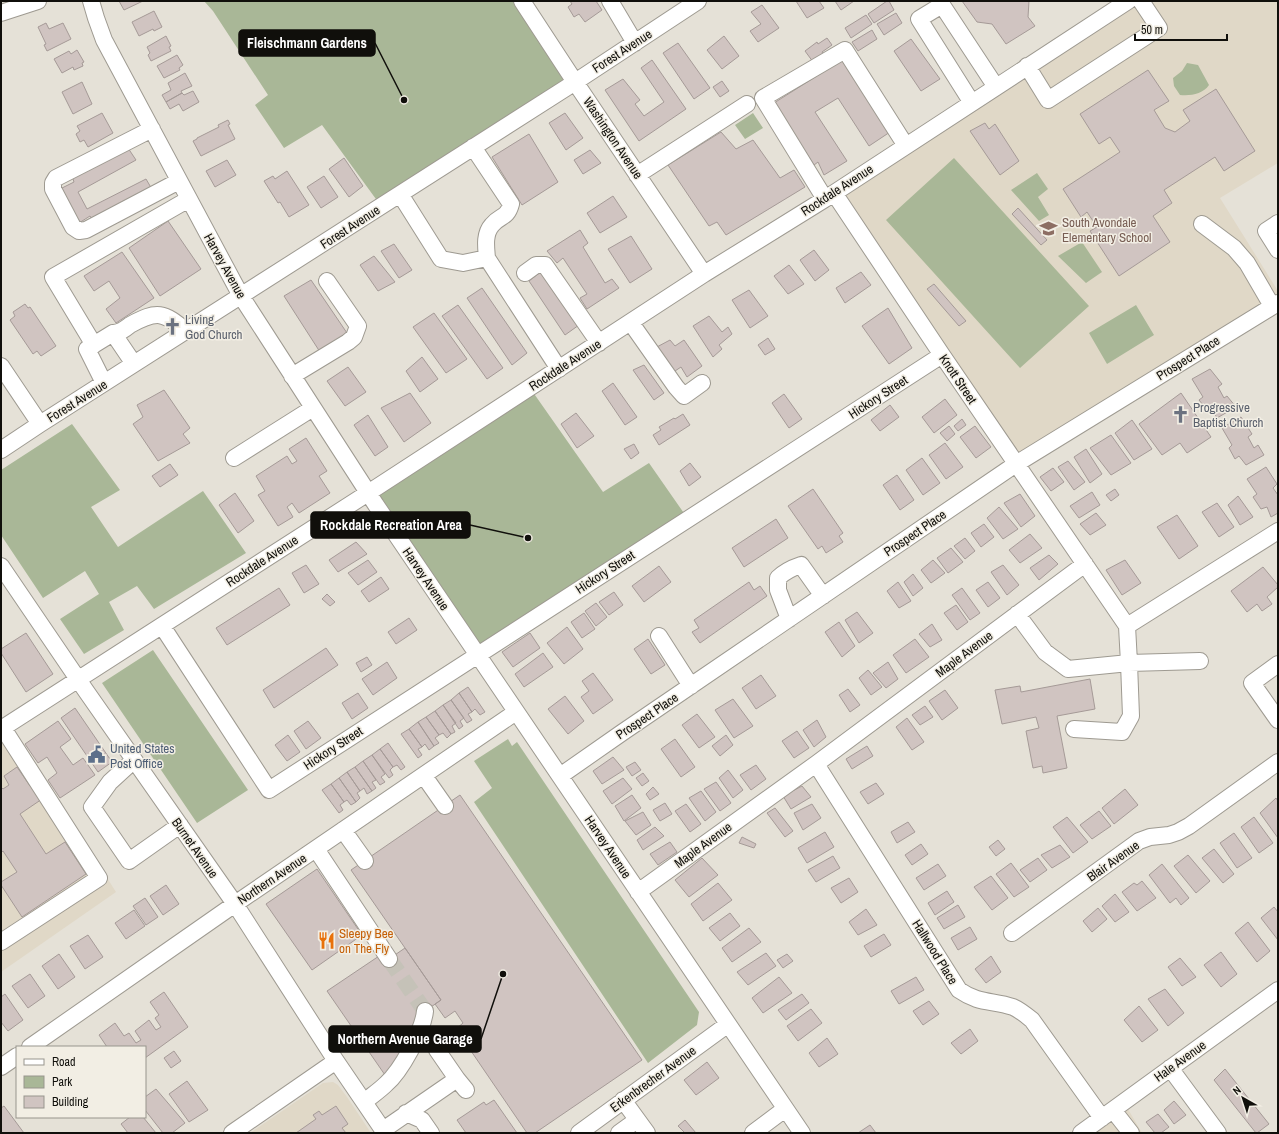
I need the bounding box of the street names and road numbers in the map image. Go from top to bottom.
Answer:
street label: Forest Avenue [589,25,655,77]
street label: Washington Avenue [579,94,647,182]
street label: Rockdale Avenue [798,160,876,220]
street label: Forest Avenue [317,201,383,253]
street label: Harvey Avenue [200,230,250,302]
street label: Prospect Place [1153,332,1223,384]
street label: Rockdale Avenue [526,335,604,395]
street label: Knott Street [935,351,981,407]
street label: Hickory Street [845,371,911,423]
street label: Forest Avenue [44,376,110,426]
street label: Prospect Place [881,506,950,560]
street label: Rockdale Avenue [223,531,301,591]
street label: Harvey Avenue [399,544,453,614]
street label: Hickory Street [572,546,638,598]
street label: Maple Avenue [932,627,996,681]
street label: Prospect Place [613,689,682,743]
street label: Hickory Street [300,722,366,774]
street label: Harvey Avenue [581,812,635,882]
street label: Burnet Avenue [168,815,222,882]
street label: Maple Avenue [671,818,735,872]
street label: Blair Avenue [1083,837,1143,885]
street label: Northern Avenue [234,850,310,908]
street label: Hallwood Place [908,916,962,988]
street label: Hale Avenue [1151,1036,1209,1086]
street label: Erkenbrecher Avenue [607,1042,699,1116]

